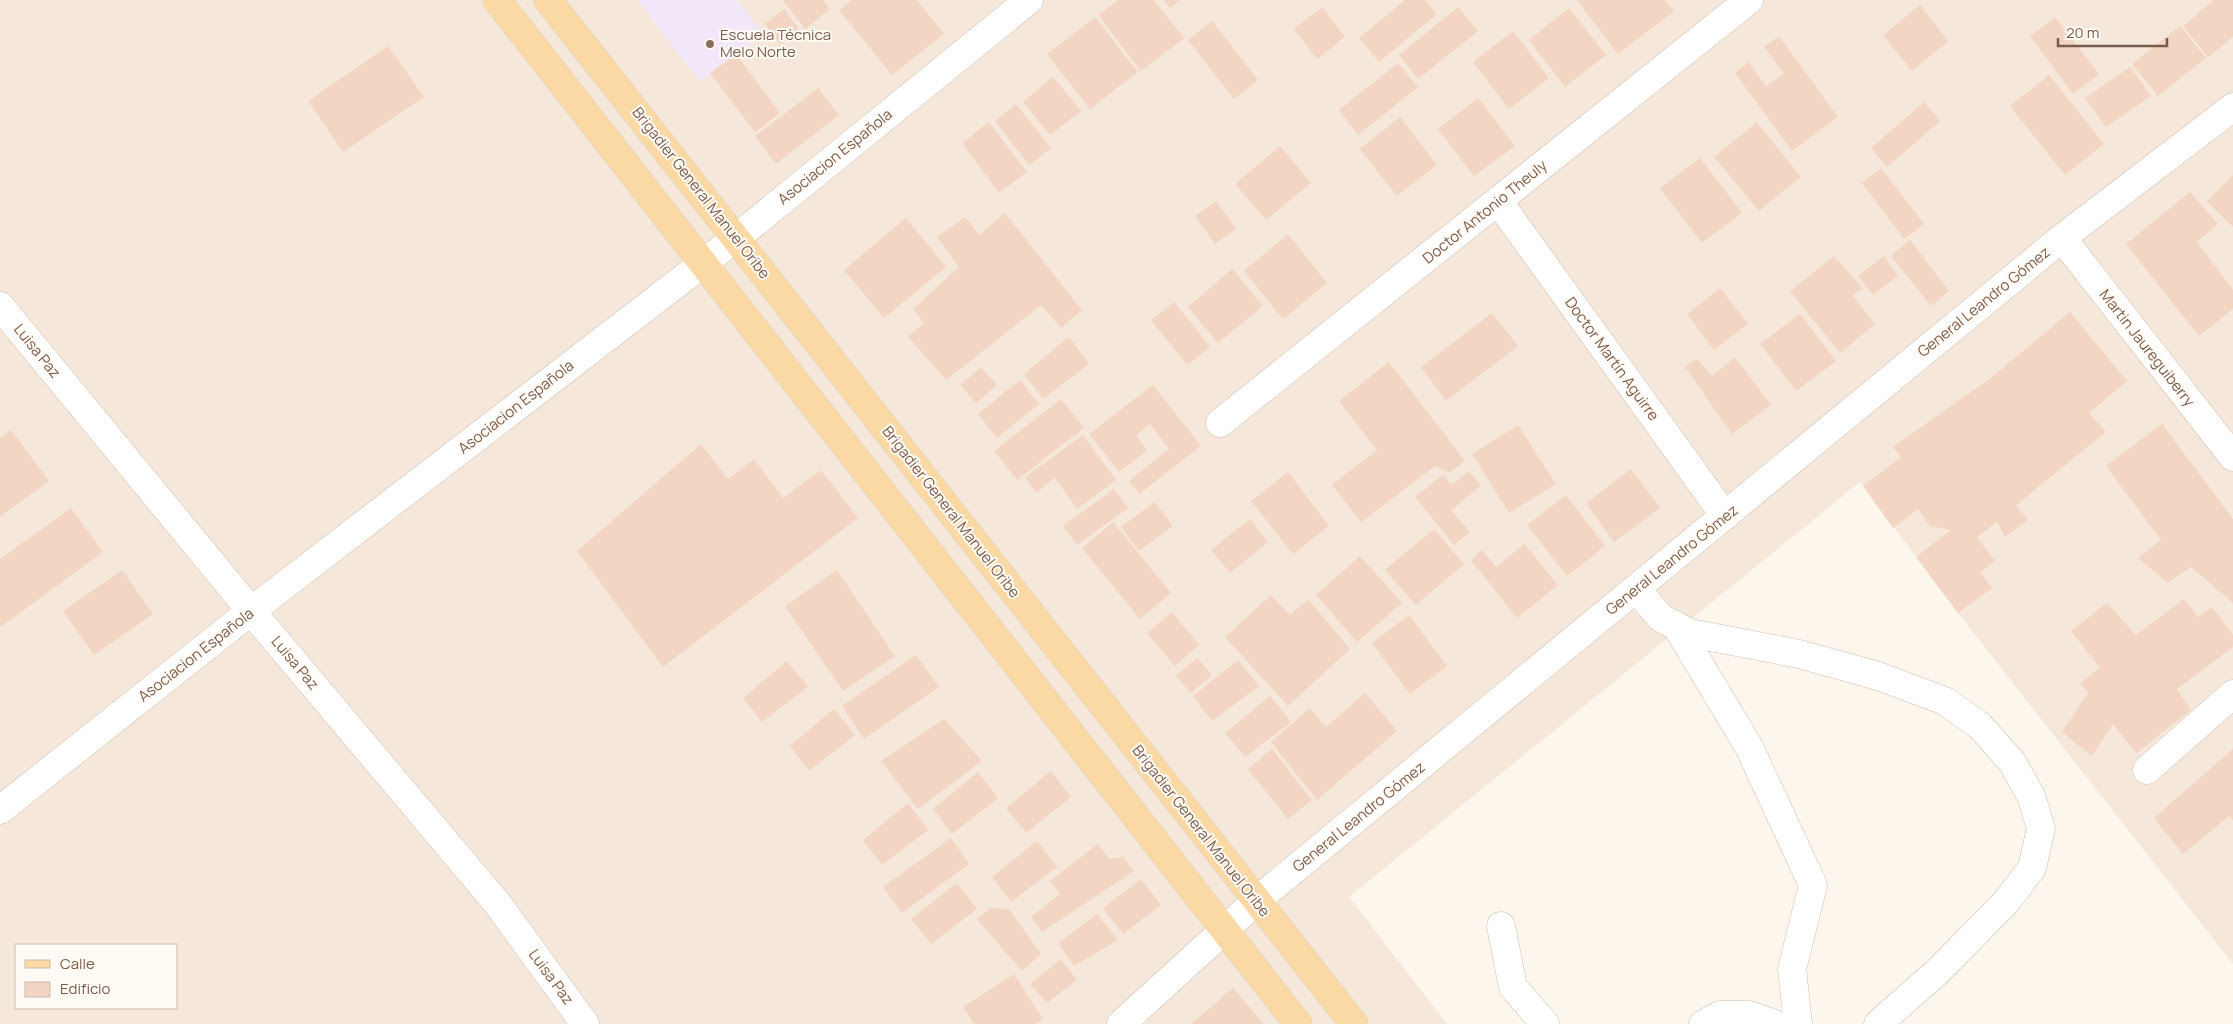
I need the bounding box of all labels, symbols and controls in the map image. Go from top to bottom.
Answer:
scale bar [2058,15,2167,47]
text: 20 m [2066,22,2099,43]
place label: Escuela Técnica Melo Norte [720,24,831,62]
marker: Escuela Técnica Melo Norte [704,38,716,50]
street label: Brigadier General Manuel Oribe [628,102,775,283]
street label: Asociacion Española [773,104,896,209]
street label: Doctor Antonio Theuly [1418,155,1551,268]
street label: General Leandro Gómez [1913,241,2054,362]
street label: Martin Jaureguiberry [2095,285,2200,411]
street label: Doctor Martín Aguirre [1560,293,1665,425]
street label: Luisa Paz [9,319,66,382]
street label: Asociacion Española [453,355,578,459]
street label: Brigadier General Manuel Oribe [878,421,1025,602]
street label: General Leandro Gómez [1601,499,1742,620]
street label: Asociacion Española [133,603,258,707]
street label: Luisa Paz [267,631,324,694]
street label: Brigadier General Manuel Oribe [1128,740,1275,921]
street label: General Leandro Gómez [1288,756,1429,877]
legend [15,944,178,1009]
street label: Luisa Paz [524,945,579,1009]
text: Calle [60,953,95,974]
text: Edificio [60,978,111,999]

